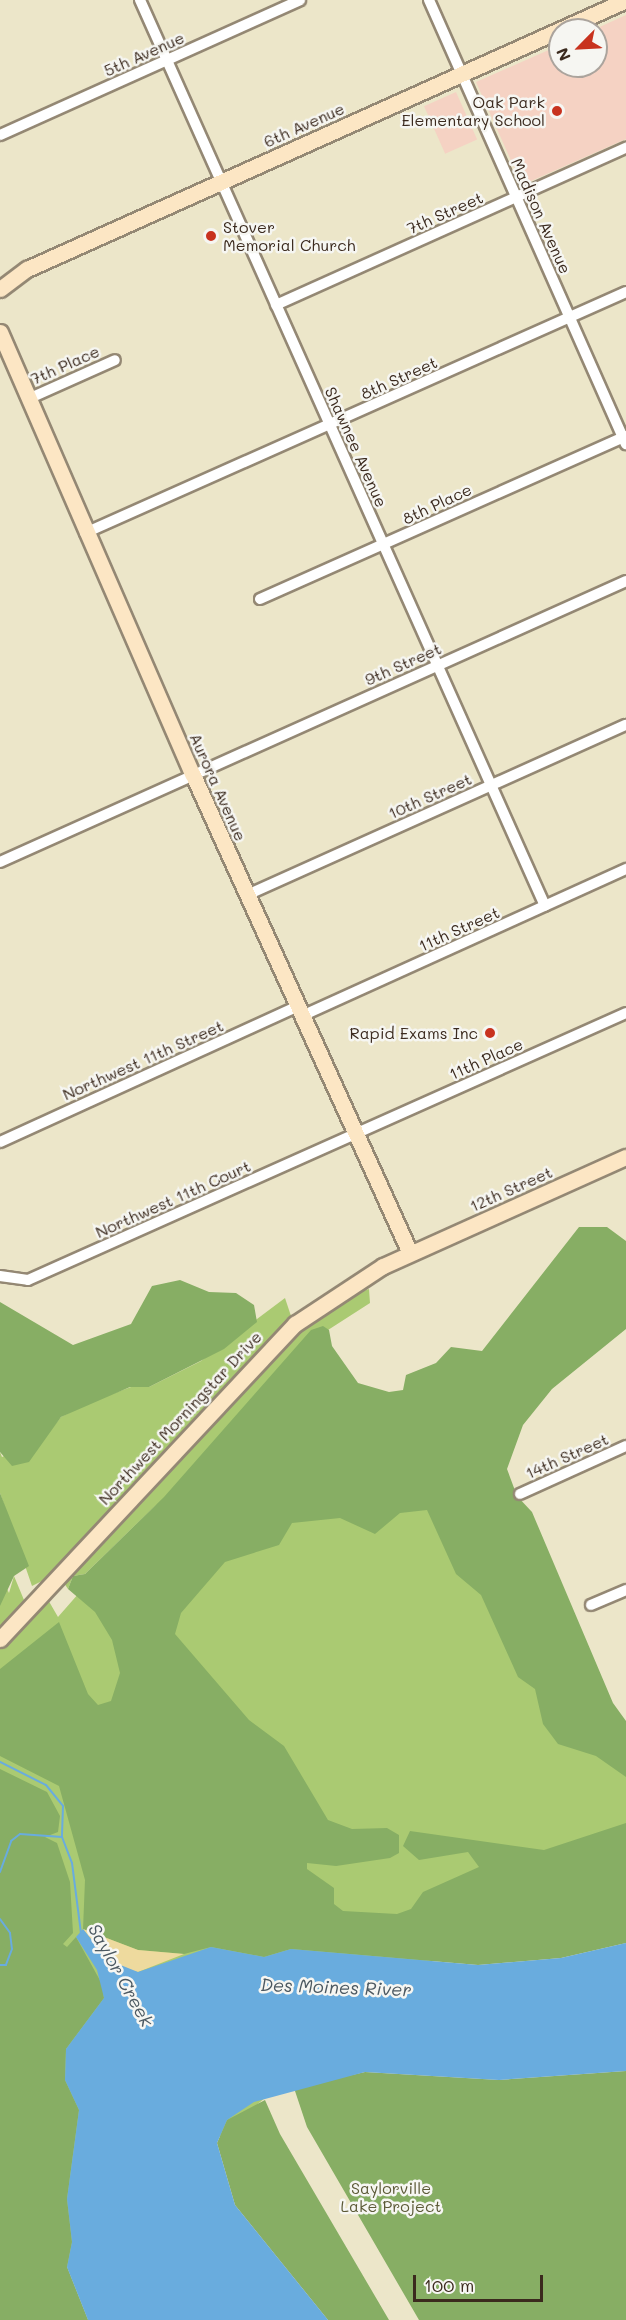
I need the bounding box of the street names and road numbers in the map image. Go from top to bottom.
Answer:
street label: 5th Avenue [101,28,187,80]
street label: 6th Avenue [261,99,347,151]
street label: Madison Avenue [507,155,575,277]
street label: 7th Street [404,188,486,238]
street label: 7th Place [28,341,102,389]
street label: 8th Street [358,353,440,403]
street label: Shawnee Avenue [321,384,391,510]
street label: 8th Place [399,480,475,528]
street label: 9th Street [362,639,444,689]
street label: Aurora Avenue [186,730,250,844]
street label: 10th Street [385,769,475,823]
street label: 11th Street [416,903,502,955]
street label: Northwest 11th Street [60,1016,226,1104]
street label: 11th Place [446,1034,526,1084]
street label: Northwest 11th Court [92,1156,254,1242]
street label: 12th Street [467,1162,555,1216]
street label: Northwest Morningstar Drive [95,1327,265,1509]
street label: 14th Street [523,1429,611,1483]

